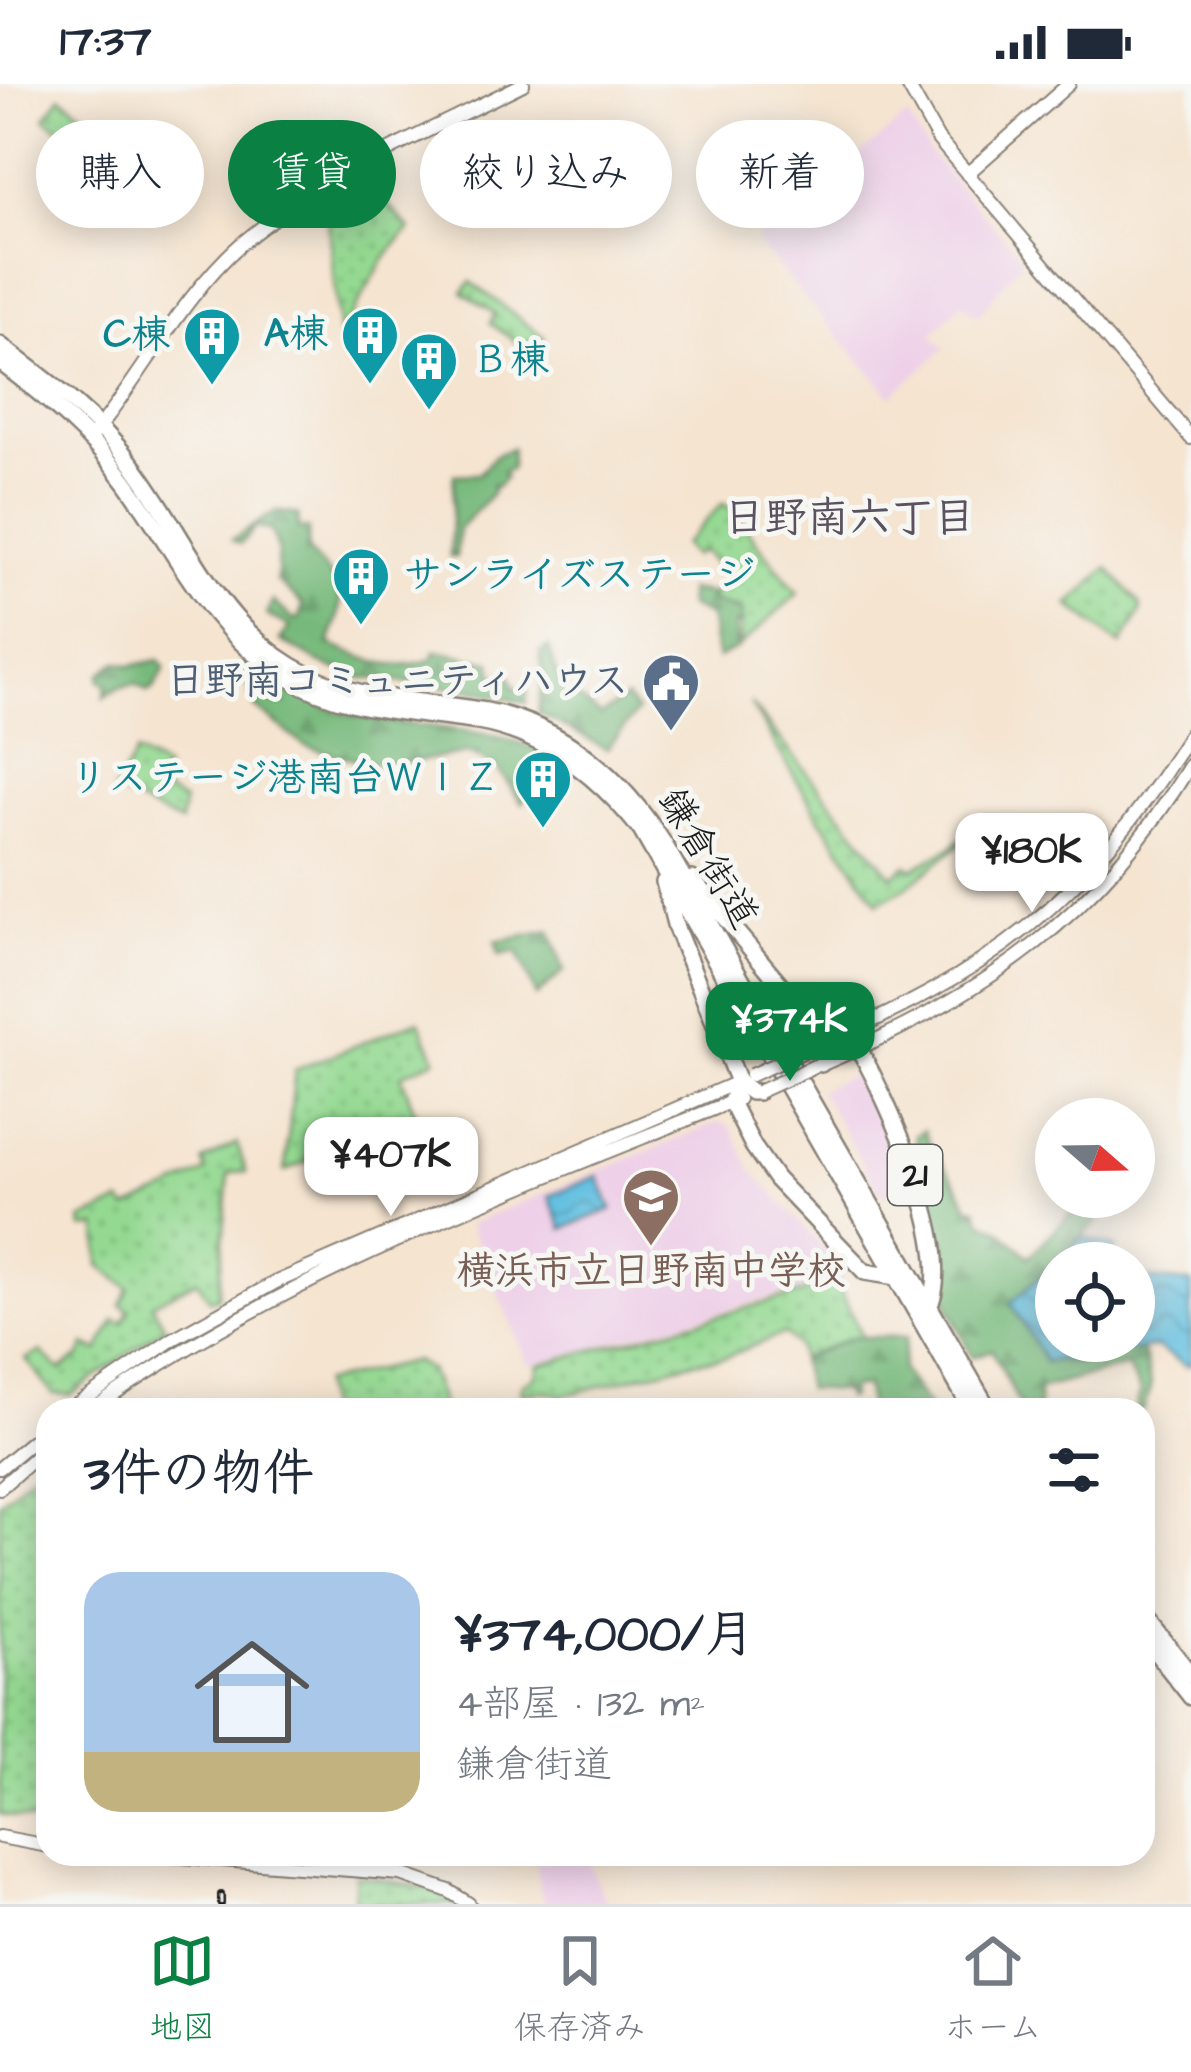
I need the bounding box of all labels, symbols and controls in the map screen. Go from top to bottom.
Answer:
text: 17:37 [60,11,152,73]
chip: 購入 [36,120,204,228]
chip: 賃貸 [228,120,396,228]
chip: 絞り込み [420,120,672,228]
chip: 新着 [696,120,864,228]
building icon: A棟 [339,304,401,386]
building icon: C棟 [181,305,243,387]
place label: A棟 [264,308,328,362]
place label: C棟 [103,309,170,363]
building icon: Ｂ棟 [398,330,460,412]
place label: Ｂ棟 [471,334,549,388]
district label: 日野南六丁目 [723,490,975,548]
building icon: サンライズステージ [330,545,392,627]
place label: サンライズステージ [403,549,755,603]
public building icon: 日野南コミュニティハウス [640,651,702,733]
place label: 日野南コミュニティハウス [166,655,629,709]
building icon: リステージ港南台ＷＩＺ [512,748,574,830]
place label: リステージ港南台ＷＩＺ [69,752,501,806]
street label: 鎌倉街道 [644,778,770,940]
pin: ¥180K [948,813,1116,915]
text: ¥180K [982,825,1082,879]
pin: ¥374K [706,982,874,1084]
text: ¥374K [733,994,847,1048]
north arrow [1035,1098,1155,1218]
map controls [1035,1098,1155,1362]
pin: ¥407K [307,1117,475,1219]
text: ¥407K [331,1129,451,1183]
road number: 21 [888,1145,942,1205]
school or university icon: 横浜市立日野南中学校 [620,1166,682,1248]
button: locate [1035,1242,1155,1362]
place label: 横浜市立日野南中学校 [456,1245,846,1299]
icon: filters [1041,1437,1107,1503]
text: 3件の物件 [84,1439,314,1510]
text: ¥374,000/月 [456,1600,755,1671]
icon: home [180,1620,324,1764]
text: 4部屋 · 132 m² [456,1678,705,1732]
text: 鎌倉街道 [456,1739,612,1793]
tab: 地図 [149,1928,215,2051]
tab: 保存済み [514,1928,646,2051]
tab: ホーム [944,1928,1042,2051]

